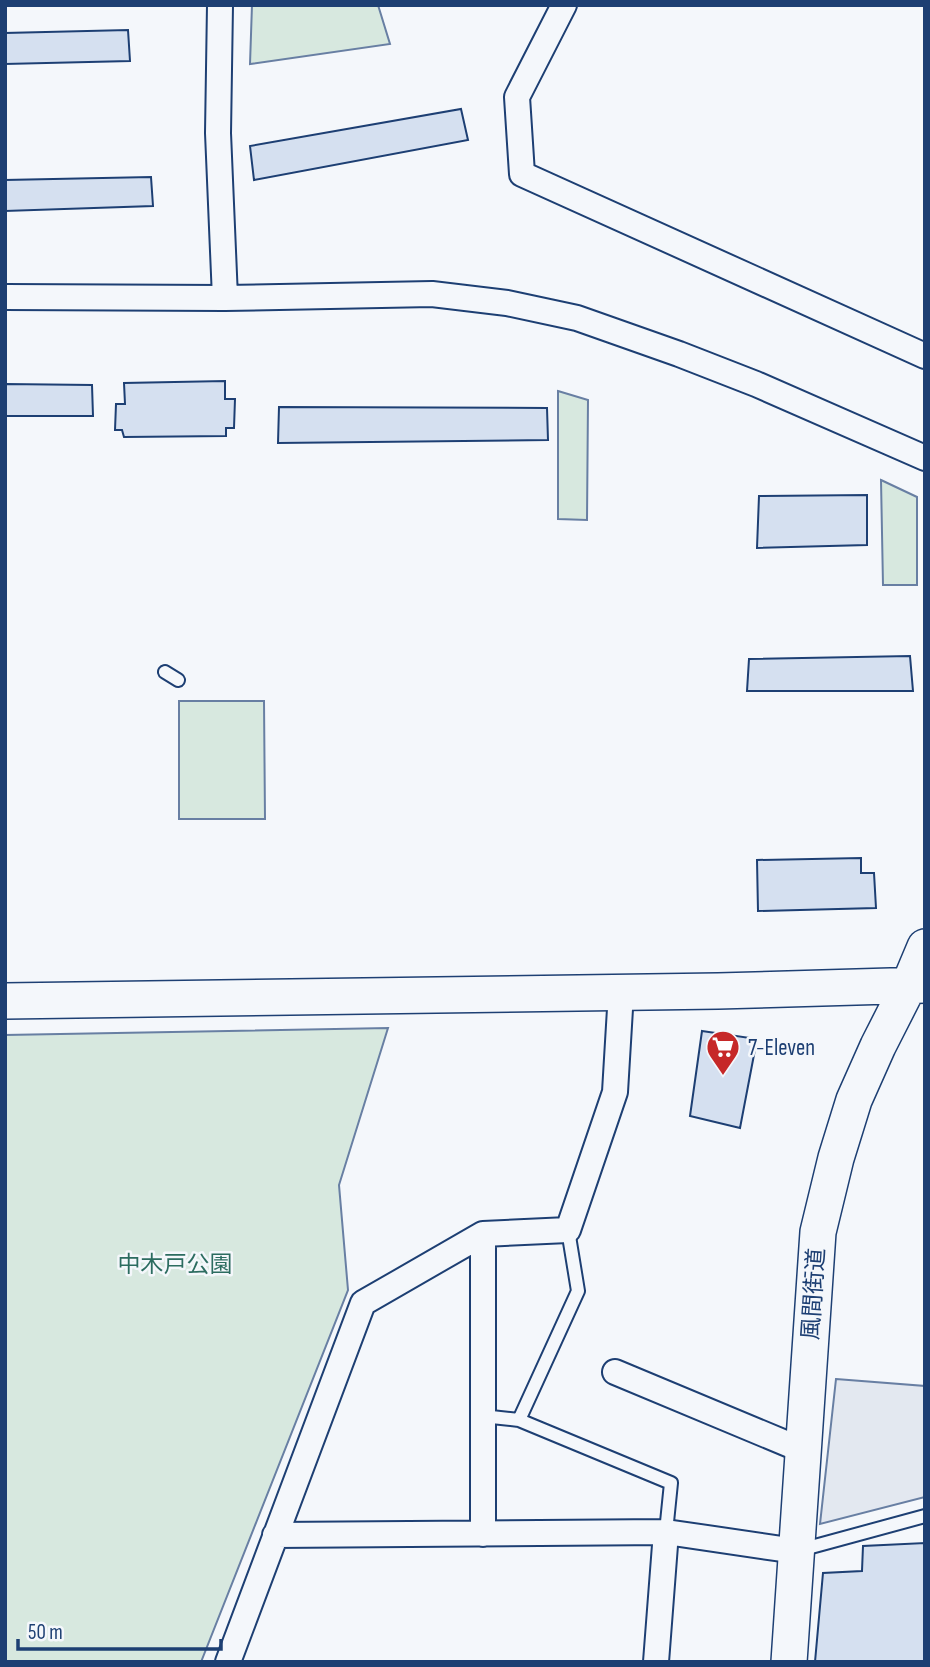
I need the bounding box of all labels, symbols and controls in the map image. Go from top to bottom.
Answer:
supermarket icon: 7-Eleven [704,1028,742,1077]
place label: 7-Eleven [748,1034,815,1062]
street label: 風間街道 [797,1247,831,1341]
park label: 中木戸公園 [118,1251,233,1279]
scale bar [18,1608,220,1652]
text: 50 m [28,1620,63,1645]

